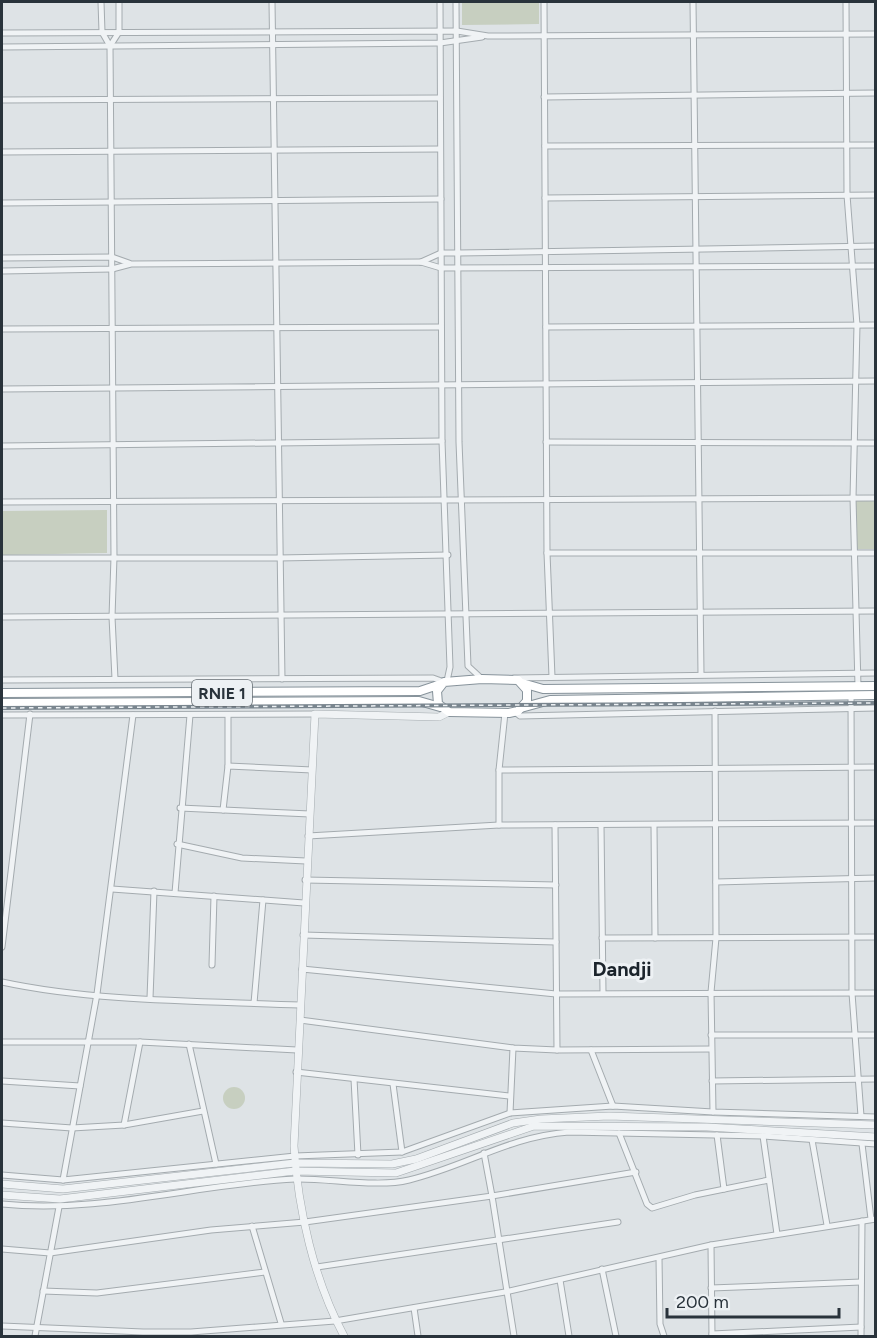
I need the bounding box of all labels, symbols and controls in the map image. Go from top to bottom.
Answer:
road number: RNIE 1 [192,680,252,706]
district label: Dandji [593,957,651,981]
scale bar [667,1281,840,1319]
text: 200 m [676,1291,729,1313]

